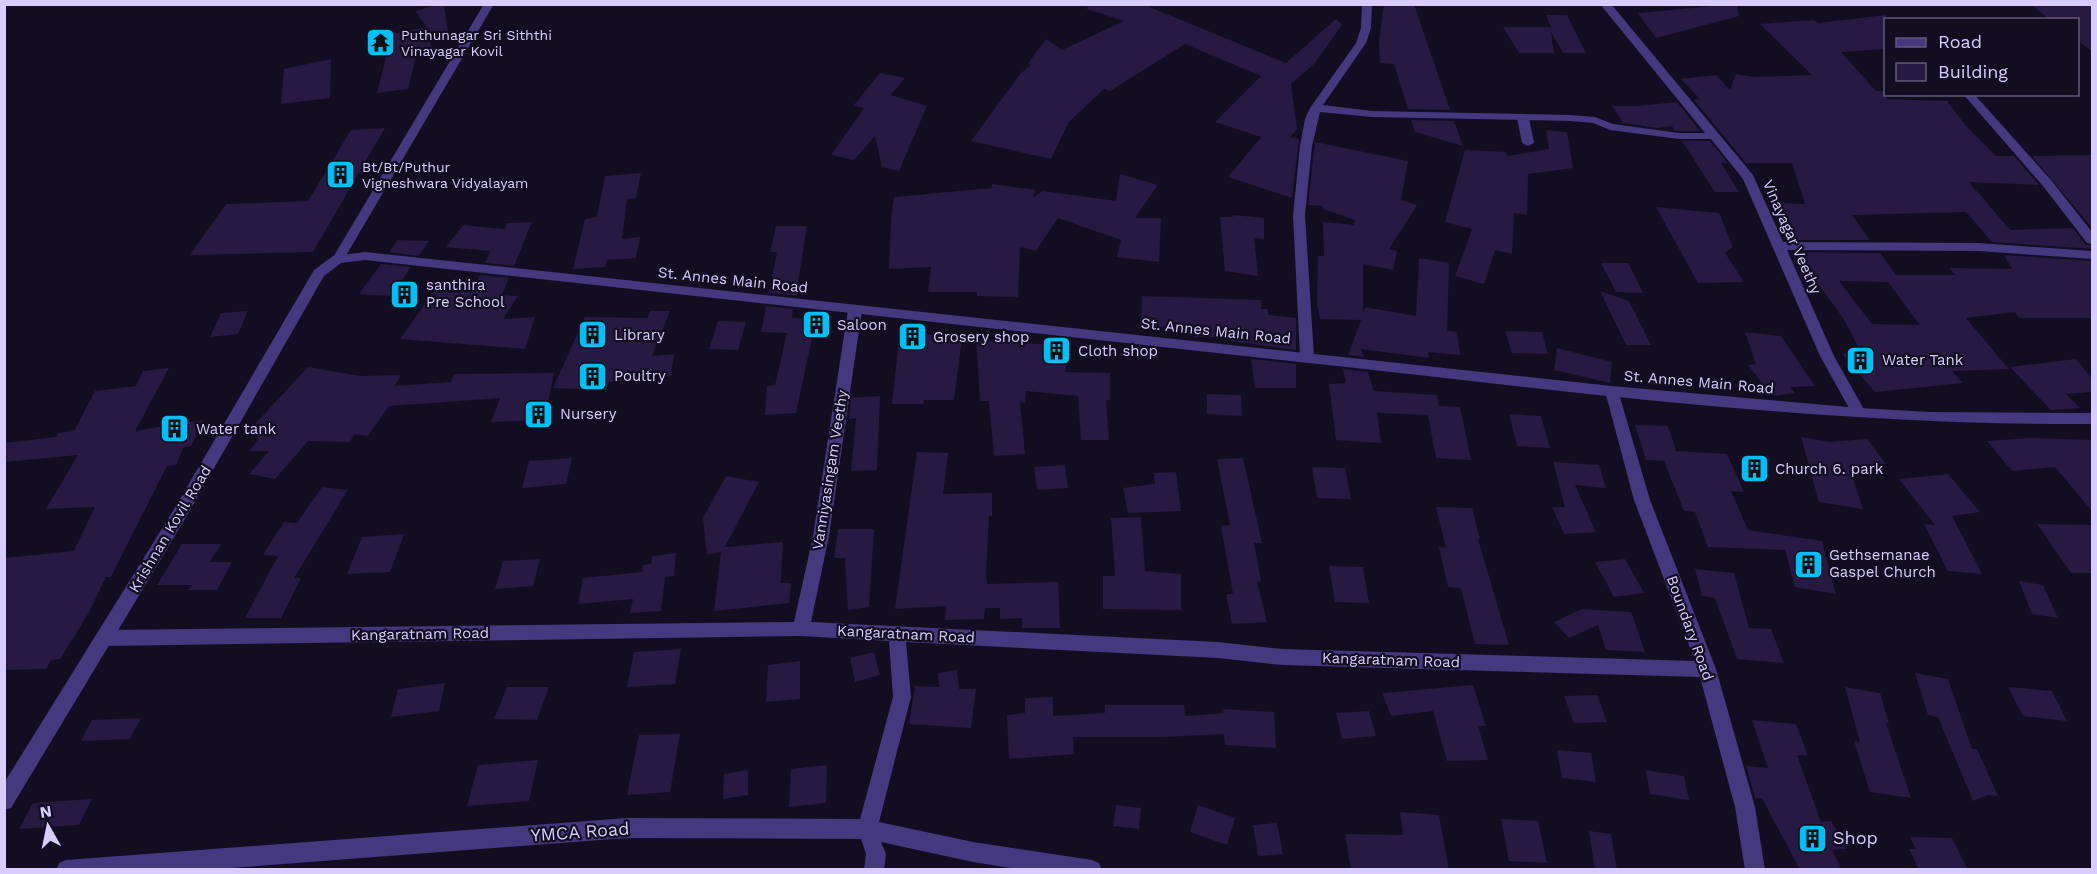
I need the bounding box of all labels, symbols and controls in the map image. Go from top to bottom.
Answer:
legend [1884,18,2079,96]
temple icon: Puthunagar Sri Siththi Vinayagar Kovil [364,27,396,59]
place label: Puthunagar Sri Siththi Vinayagar Kovil [401,27,552,59]
text: Road [1938,31,1982,52]
text: Building [1938,61,2008,82]
building icon: Bt/Bt/Puthur Vigneshwara Vidyalayam [325,159,357,191]
place label: Bt/Bt/Puthur Vigneshwara Vidyalayam [362,159,528,191]
street label: Vinayagar Veethy [1759,177,1825,297]
street label: St. Annes Main Road [657,263,809,297]
place label: santhira Pre School [426,276,505,311]
building icon: santhira Pre School [389,278,421,310]
building icon: Saloon [800,309,832,341]
street label: St. Annes Main Road [1140,314,1292,348]
place label: Saloon [837,316,887,334]
building icon: Library [577,319,609,351]
building icon: Grosery shop [896,321,928,353]
place label: Library [614,326,665,344]
place label: Grosery shop [933,328,1030,346]
building icon: Cloth shop [1041,335,1073,367]
place label: Cloth shop [1078,342,1158,360]
building icon: Water Tank [1845,344,1877,376]
place label: Water Tank [1882,351,1964,369]
building icon: Poultry [577,360,609,392]
street label: St. Annes Main Road [1623,366,1775,398]
place label: Poultry [614,367,666,385]
street label: Vanniyasingam Veethy [808,388,852,551]
building icon: Nursery [523,398,555,430]
place label: Nursery [560,405,617,423]
building icon: Water tank [159,413,191,445]
place label: Water tank [196,420,277,438]
building icon: Church 6. park [1738,453,1770,485]
place label: Church 6. park [1775,460,1884,478]
street label: Krishnan Kovil Road [125,462,215,596]
place label: Gethsemanae Gaspel Church [1829,546,1936,581]
building icon: Gethsemanae Gaspel Church [1792,548,1824,580]
street label: Boundary Road [1663,573,1717,683]
street label: Kangaratnam Road [837,621,975,647]
street label: Kangaratnam Road [351,624,489,644]
street label: Kangaratnam Road [1322,649,1460,671]
north arrow [18,796,78,856]
text: N [38,801,53,822]
street label: YMCA Road [530,818,630,845]
building icon: Shop [1796,822,1828,854]
place label: Shop [1833,827,1878,848]

